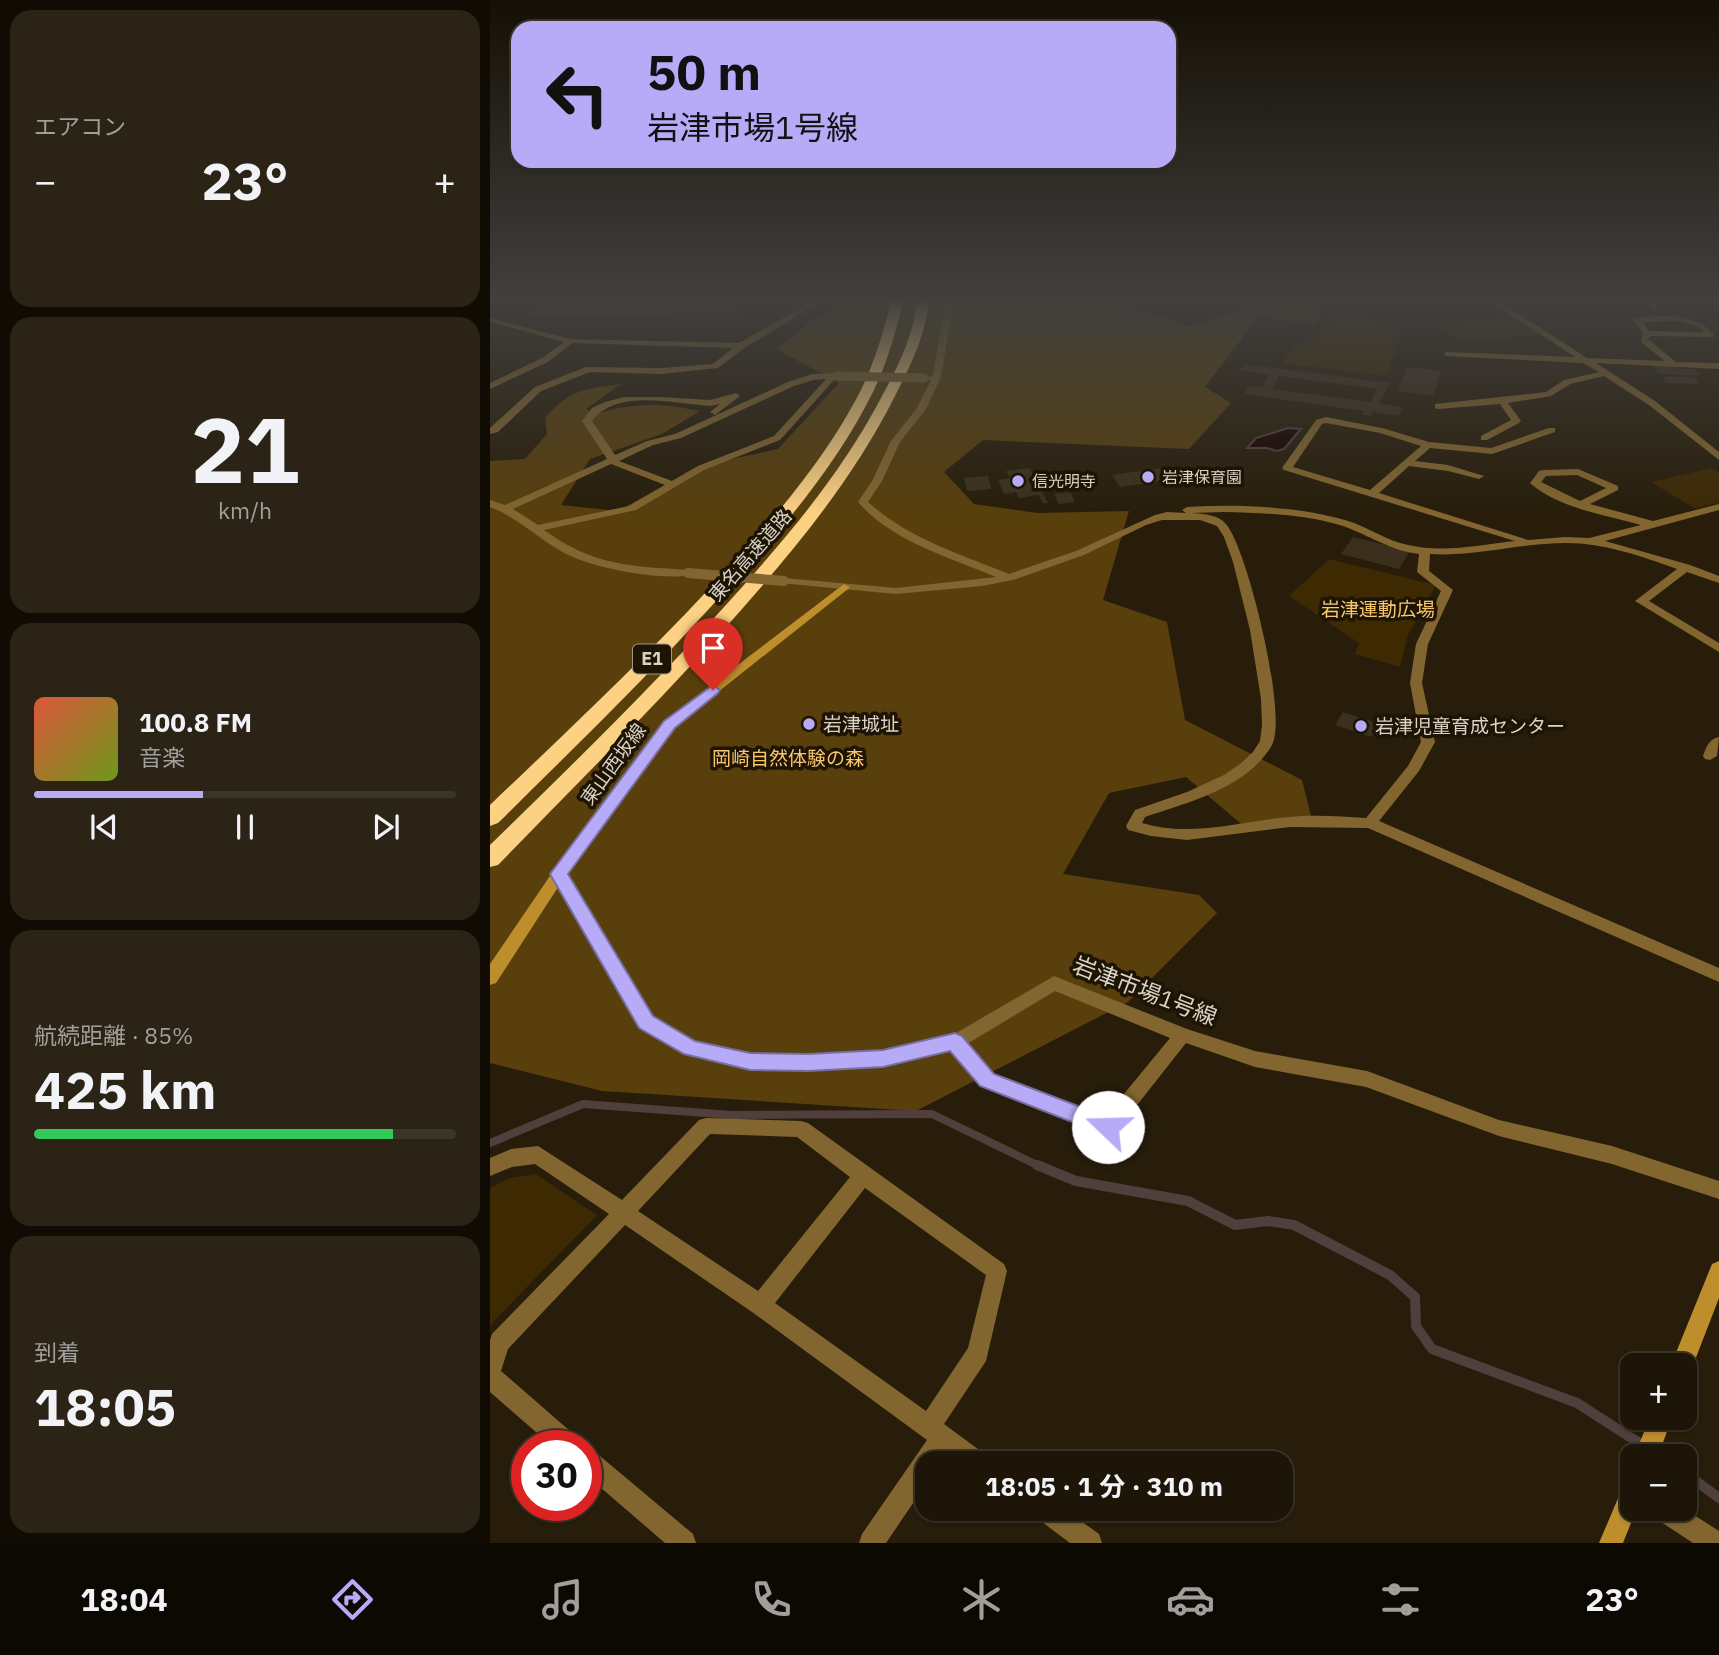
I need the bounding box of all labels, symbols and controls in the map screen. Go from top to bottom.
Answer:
text: 50 m [647,40,761,103]
icon: left [532,49,623,140]
text: 岩津市場1号線 [647,106,858,148]
text: エアコン [34,111,126,141]
text: 23° [202,147,288,214]
text: − [34,156,57,205]
text: + [433,156,456,205]
text: 21 [190,390,300,508]
place label: 岩津保育園 [1162,467,1242,487]
marker: 岩津保育園 [1140,469,1156,485]
place label: 信光明寺 [1032,471,1096,491]
marker: 信光明寺 [1010,473,1026,489]
text: km/h [218,495,272,525]
street label: 東名高速道路 [704,504,796,606]
park label: 岩津運動広場 [1321,597,1435,621]
pin [683,618,743,690]
icon: arrive [694,629,732,667]
road number: E1 [633,644,671,674]
text: 100.8 FM [139,705,252,739]
place label: 岩津城址 [823,712,899,736]
place label: 岩津児童育成センター [1375,714,1565,738]
marker: 岩津城址 [801,716,817,732]
marker: 岩津児童育成センター [1353,718,1369,734]
street label: 東山西坂線 [575,719,651,809]
text: 音楽 [139,742,185,772]
park label: 岡崎自然体験の森 [712,746,864,770]
icon: previous [85,808,123,846]
icon: pause [226,808,264,846]
icon: next [367,808,405,846]
street label: 岩津市場1号線 [1069,949,1222,1031]
text: 航続距離 · 85% [34,1020,193,1050]
text: 425 km [34,1056,216,1123]
position arrow [1071,1090,1145,1164]
text: 到着 [34,1337,80,1367]
map controls [1620,1353,1697,1521]
button: + [1620,1353,1697,1430]
text: 18:05 [34,1373,176,1440]
speed limit sign: 30 [511,1430,602,1521]
button: − [1620,1444,1697,1521]
text: 18:05 · 1 分 · 310 m [985,1469,1223,1503]
icon: directions [328,1575,377,1624]
icon: music [538,1575,587,1624]
icon: phone [747,1575,796,1624]
icon: climate [957,1575,1006,1624]
icon: car [1166,1575,1215,1624]
icon: filters [1376,1575,1425,1624]
text: 18:04 [80,1578,168,1620]
text: 23° [1585,1578,1639,1620]

